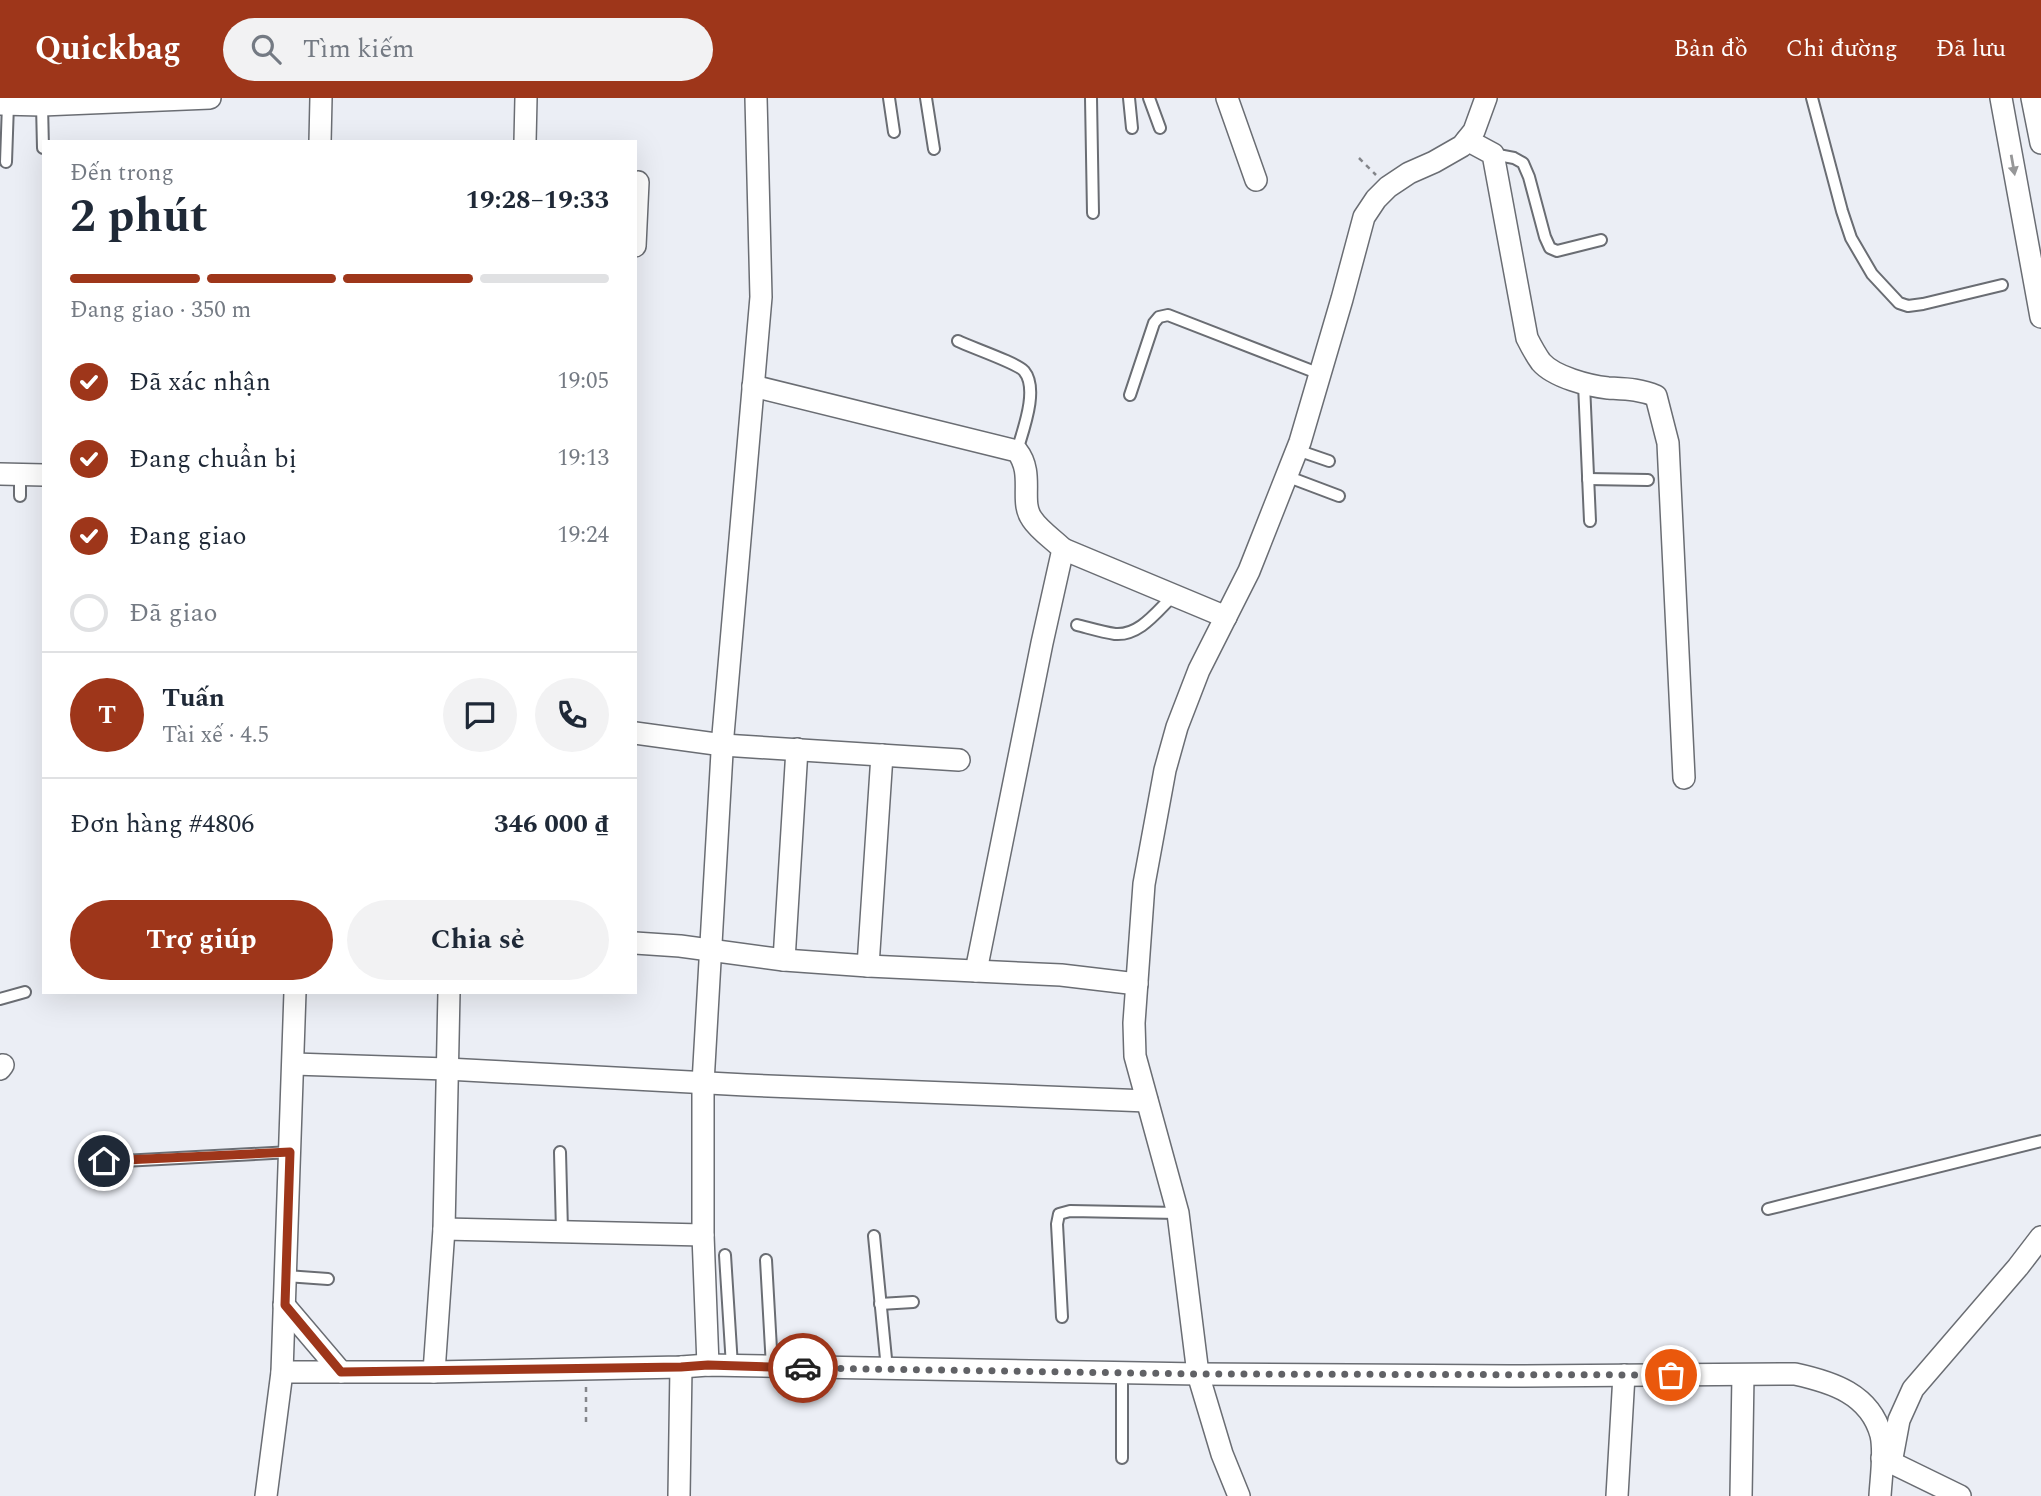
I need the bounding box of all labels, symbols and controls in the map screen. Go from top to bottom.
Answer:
search box [223,18,713,81]
text: Quickbag [35,24,181,74]
text: Tìm kiếm [303,29,414,69]
icon: search [247,30,285,68]
text: Bản đồ [1673,31,1748,67]
text: Chỉ đường [1786,31,1898,67]
text: Đã lưu [1936,31,2006,67]
one-way arrow [2008,154,2019,176]
text: Đến trong [70,156,174,191]
text: 19:28–19:33 [465,180,609,220]
text: 2 phút [70,182,208,252]
text: Đang giao · 350 m [70,293,251,328]
text: Đã xác nhận [129,362,271,402]
icon: check [70,363,108,401]
text: 19:05 [557,364,609,399]
text: Đang chuẩn bị [129,439,297,479]
icon: check [70,440,108,478]
text: 19:13 [557,441,609,476]
text: Đang giao [129,516,247,556]
icon: check [70,517,108,555]
text: 19:24 [557,518,609,553]
text: Đã giao [129,593,217,633]
text: Tuấn [162,678,225,718]
button: chat [443,678,517,752]
button: phone [535,678,609,752]
text: T [98,695,116,735]
text: Tài xế · 4.5 [162,718,269,753]
text: Đơn hàng #4806 [70,804,254,844]
text: 346 000 ₫ [494,804,609,844]
button: Trợ giúp [70,900,333,980]
button: Chia sẻ [347,900,609,980]
pin [74,1131,134,1191]
icon: home [85,1142,123,1180]
courier [768,1333,838,1403]
pin [1641,1345,1701,1405]
icon: car [784,1349,822,1387]
icon: bag [1652,1356,1690,1394]

